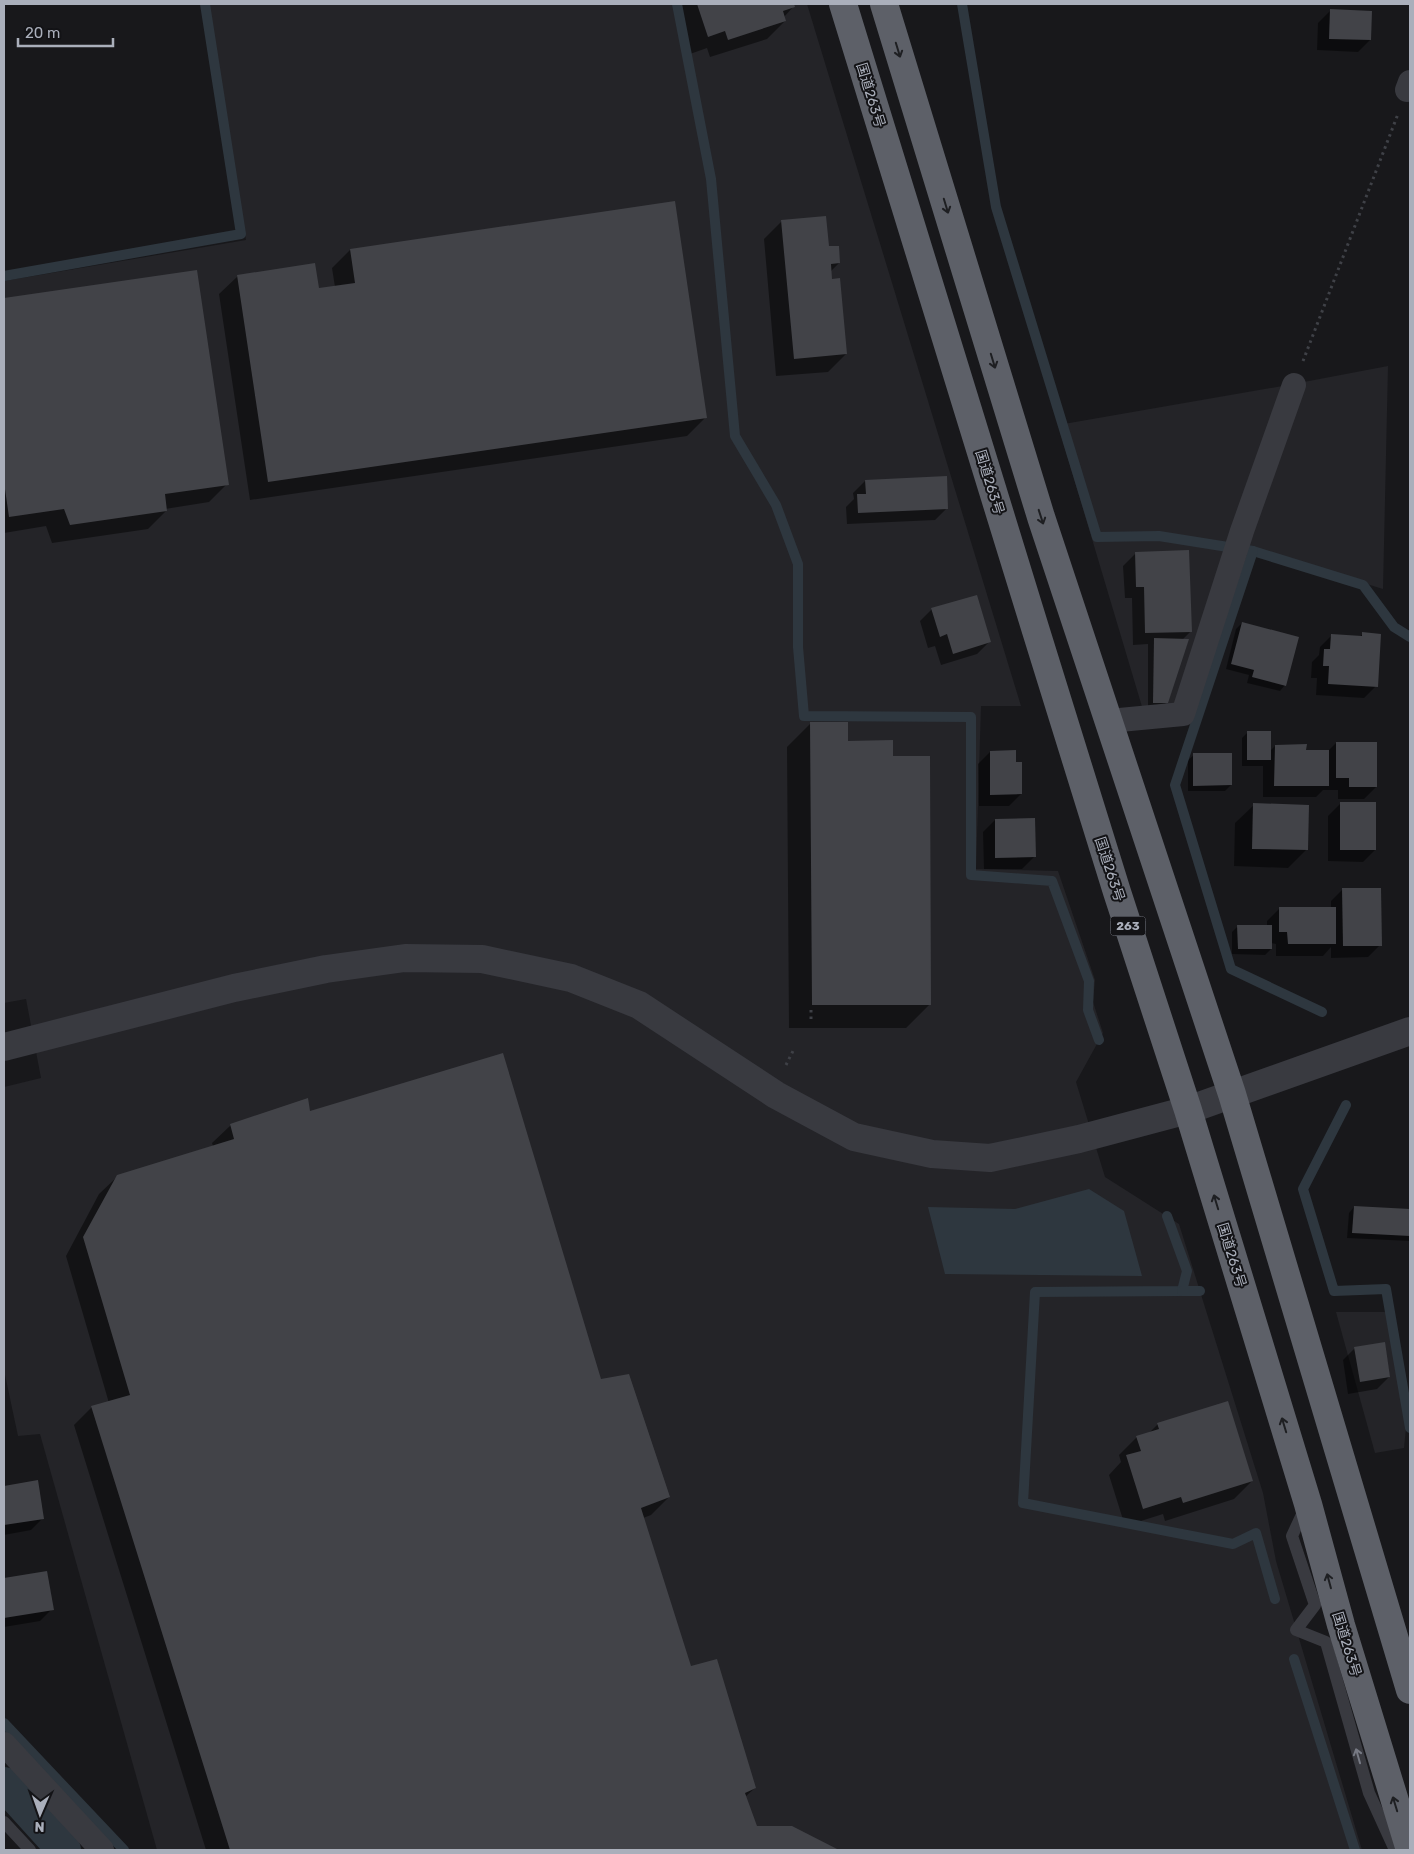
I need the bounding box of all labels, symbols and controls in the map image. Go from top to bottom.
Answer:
scale bar [18,15,112,47]
text: 20 m [25,24,60,42]
one-way arrow [894,42,904,58]
street label: 国道263号 [853,61,888,130]
one-way arrow [941,197,951,213]
one-way arrow [989,353,999,369]
street label: 国道263号 [972,448,1007,517]
one-way arrow [1037,508,1046,524]
street label: 国道263号 [1091,835,1128,904]
road number: 263 [1110,916,1146,936]
one-way arrow [1211,1195,1221,1211]
street label: 国道263号 [1214,1221,1249,1290]
one-way arrow [1278,1417,1288,1433]
one-way arrow [1323,1573,1333,1589]
street label: 国道263号 [1329,1610,1364,1679]
one-way arrow [1353,1748,1363,1764]
north arrow [15,1789,65,1839]
one-way arrow [1390,1796,1400,1812]
text: N [34,1818,45,1835]

